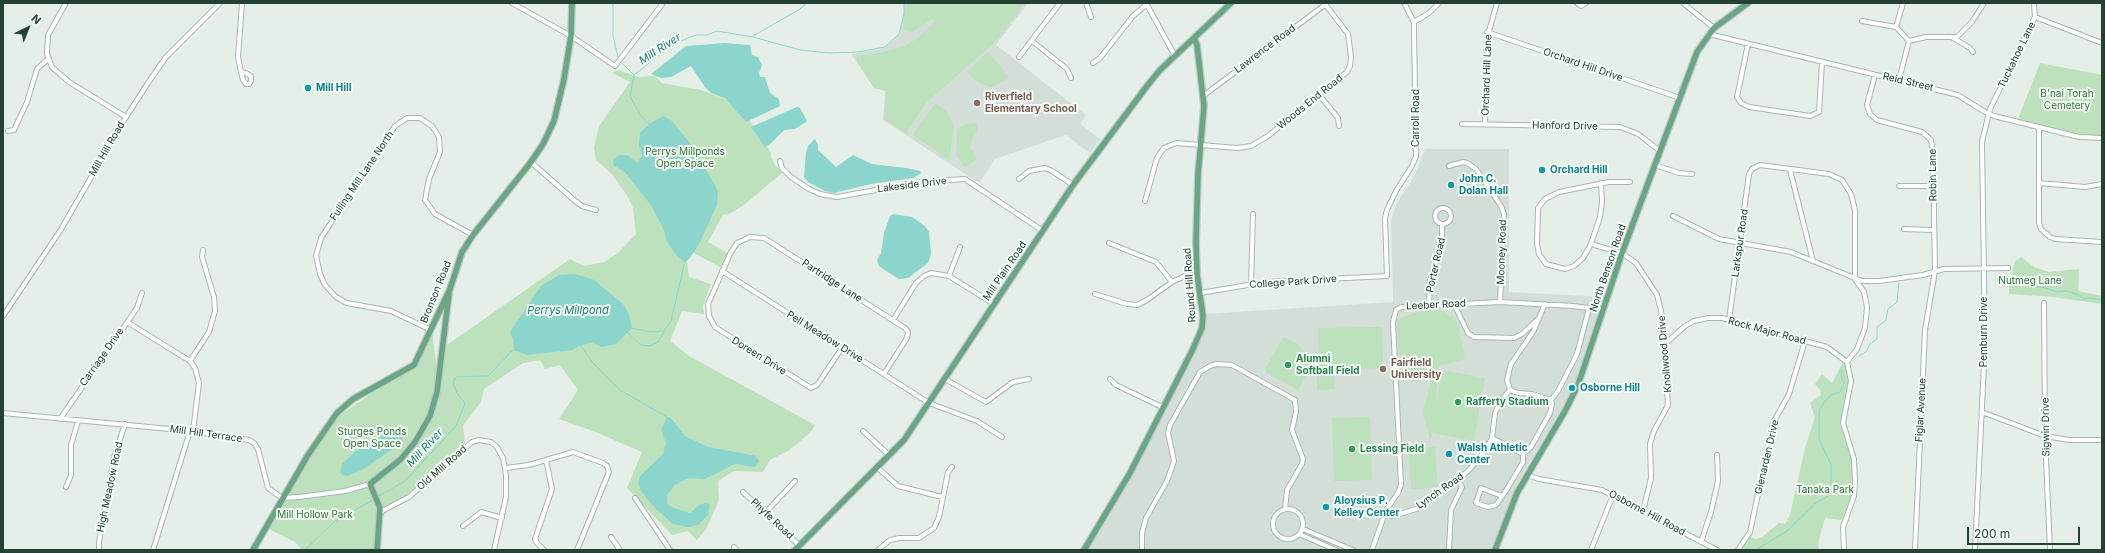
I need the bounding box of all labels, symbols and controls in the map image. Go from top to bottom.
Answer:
north arrow [8,8,48,48]
text: N [28,11,44,27]
street label: Tuckahoe Lane [1996,20,2038,90]
street label: Lawrence Road [1232,22,1298,76]
water label: Mill River [637,31,683,67]
street label: Orchard Hill Lane [1480,34,1494,116]
street label: Orchard Hill Drive [1542,46,1624,84]
street label: Reid Street [1881,70,1935,94]
street label: Woods End Road [1275,72,1345,132]
place label: Mill Hill [316,82,351,94]
marker: Mill Hill [303,83,313,93]
park label: B'nai Torah Cemetery [2040,88,2094,112]
street label: Carroll Road [1410,89,1422,147]
place label: Riverfield Elementary School [985,91,1077,114]
marker: Riverfield Elementary School [972,98,982,108]
street label: Hanford Drive [1532,119,1598,133]
street label: Mill Hill Road [87,120,127,178]
street label: Fulling Mill Lane North [328,129,396,223]
park label: Perrys Millponds Open Space [645,146,725,170]
street label: Robin Lane [1927,149,1939,201]
place label: Orchard Hill [1550,164,1608,176]
marker: Orchard Hill [1537,165,1547,175]
place label: John C. Dolan Hall [1459,173,1508,196]
street label: Lakeside Drive [877,175,947,195]
marker: John C. Dolan Hall [1446,180,1456,190]
street label: Larkspur Road [1729,208,1751,278]
street label: Mooney Road [1495,219,1509,285]
street label: North Benson Road [1587,223,1629,313]
street label: Porter Road [1424,236,1448,294]
street label: Mill Plain Road [981,239,1029,303]
street label: Round Hill Road [1181,247,1199,323]
street label: Partridge Lane [800,257,864,305]
street label: Bronson Road [418,259,454,325]
street label: College Park Drive [1249,273,1337,291]
park label: Nutmeg Lane [1998,275,2062,287]
street label: Leeber Road [1406,297,1466,313]
street label: Pemburn Drive [1978,297,1990,367]
water label: Perrys Millpond [527,304,609,318]
street label: Pell Meadow Drive [784,309,866,365]
street label: Knollwood Drive [1656,315,1674,393]
street label: Rock Major Road [1727,315,1807,347]
street label: Carriage Drive [77,326,127,388]
street label: Doreen Drive [730,334,788,378]
place label: Alumni Softball Field [1296,353,1359,376]
place label: Fairfield University [1391,357,1441,380]
marker: Alumni Softball Field [1283,360,1293,370]
marker: Fairfield University [1378,364,1388,374]
street label: Figlar Avenue [1913,378,1929,442]
place label: Osborne Hill [1580,382,1640,394]
marker: Osborne Hill [1567,383,1577,393]
place label: Rafferty Stadium [1466,396,1549,408]
marker: Rafferty Stadium [1453,397,1463,407]
street label: Sigwin Drive [2039,397,2053,457]
street label: Glenarden Drive [1753,418,1781,496]
street label: Mill Hill Terrace [169,423,243,445]
park label: Sturges Ponds Open Space [338,426,406,450]
water label: Mill River [404,426,446,470]
street label: High Meadow Road [95,441,125,533]
place label: Walsh Athletic Center [1457,442,1528,466]
street label: Old Mill Road [415,443,469,493]
place label: Lessing Field [1360,443,1424,455]
marker: Lessing Field [1347,444,1357,454]
marker: Walsh Athletic Center [1444,449,1454,459]
street label: Lynch Road [1414,470,1466,512]
park label: Tanaka Park [1796,484,1854,496]
street label: Osborne Hill Road [1607,488,1687,538]
place label: Aloysius P. Kelley Center [1334,495,1400,518]
street label: Phyfe Road [748,496,796,542]
marker: Aloysius P. Kelley Center [1321,502,1331,512]
park label: Mill Hollow Park [277,509,353,521]
scale bar [1969,519,2082,545]
text: 200 m [1974,526,2010,541]

